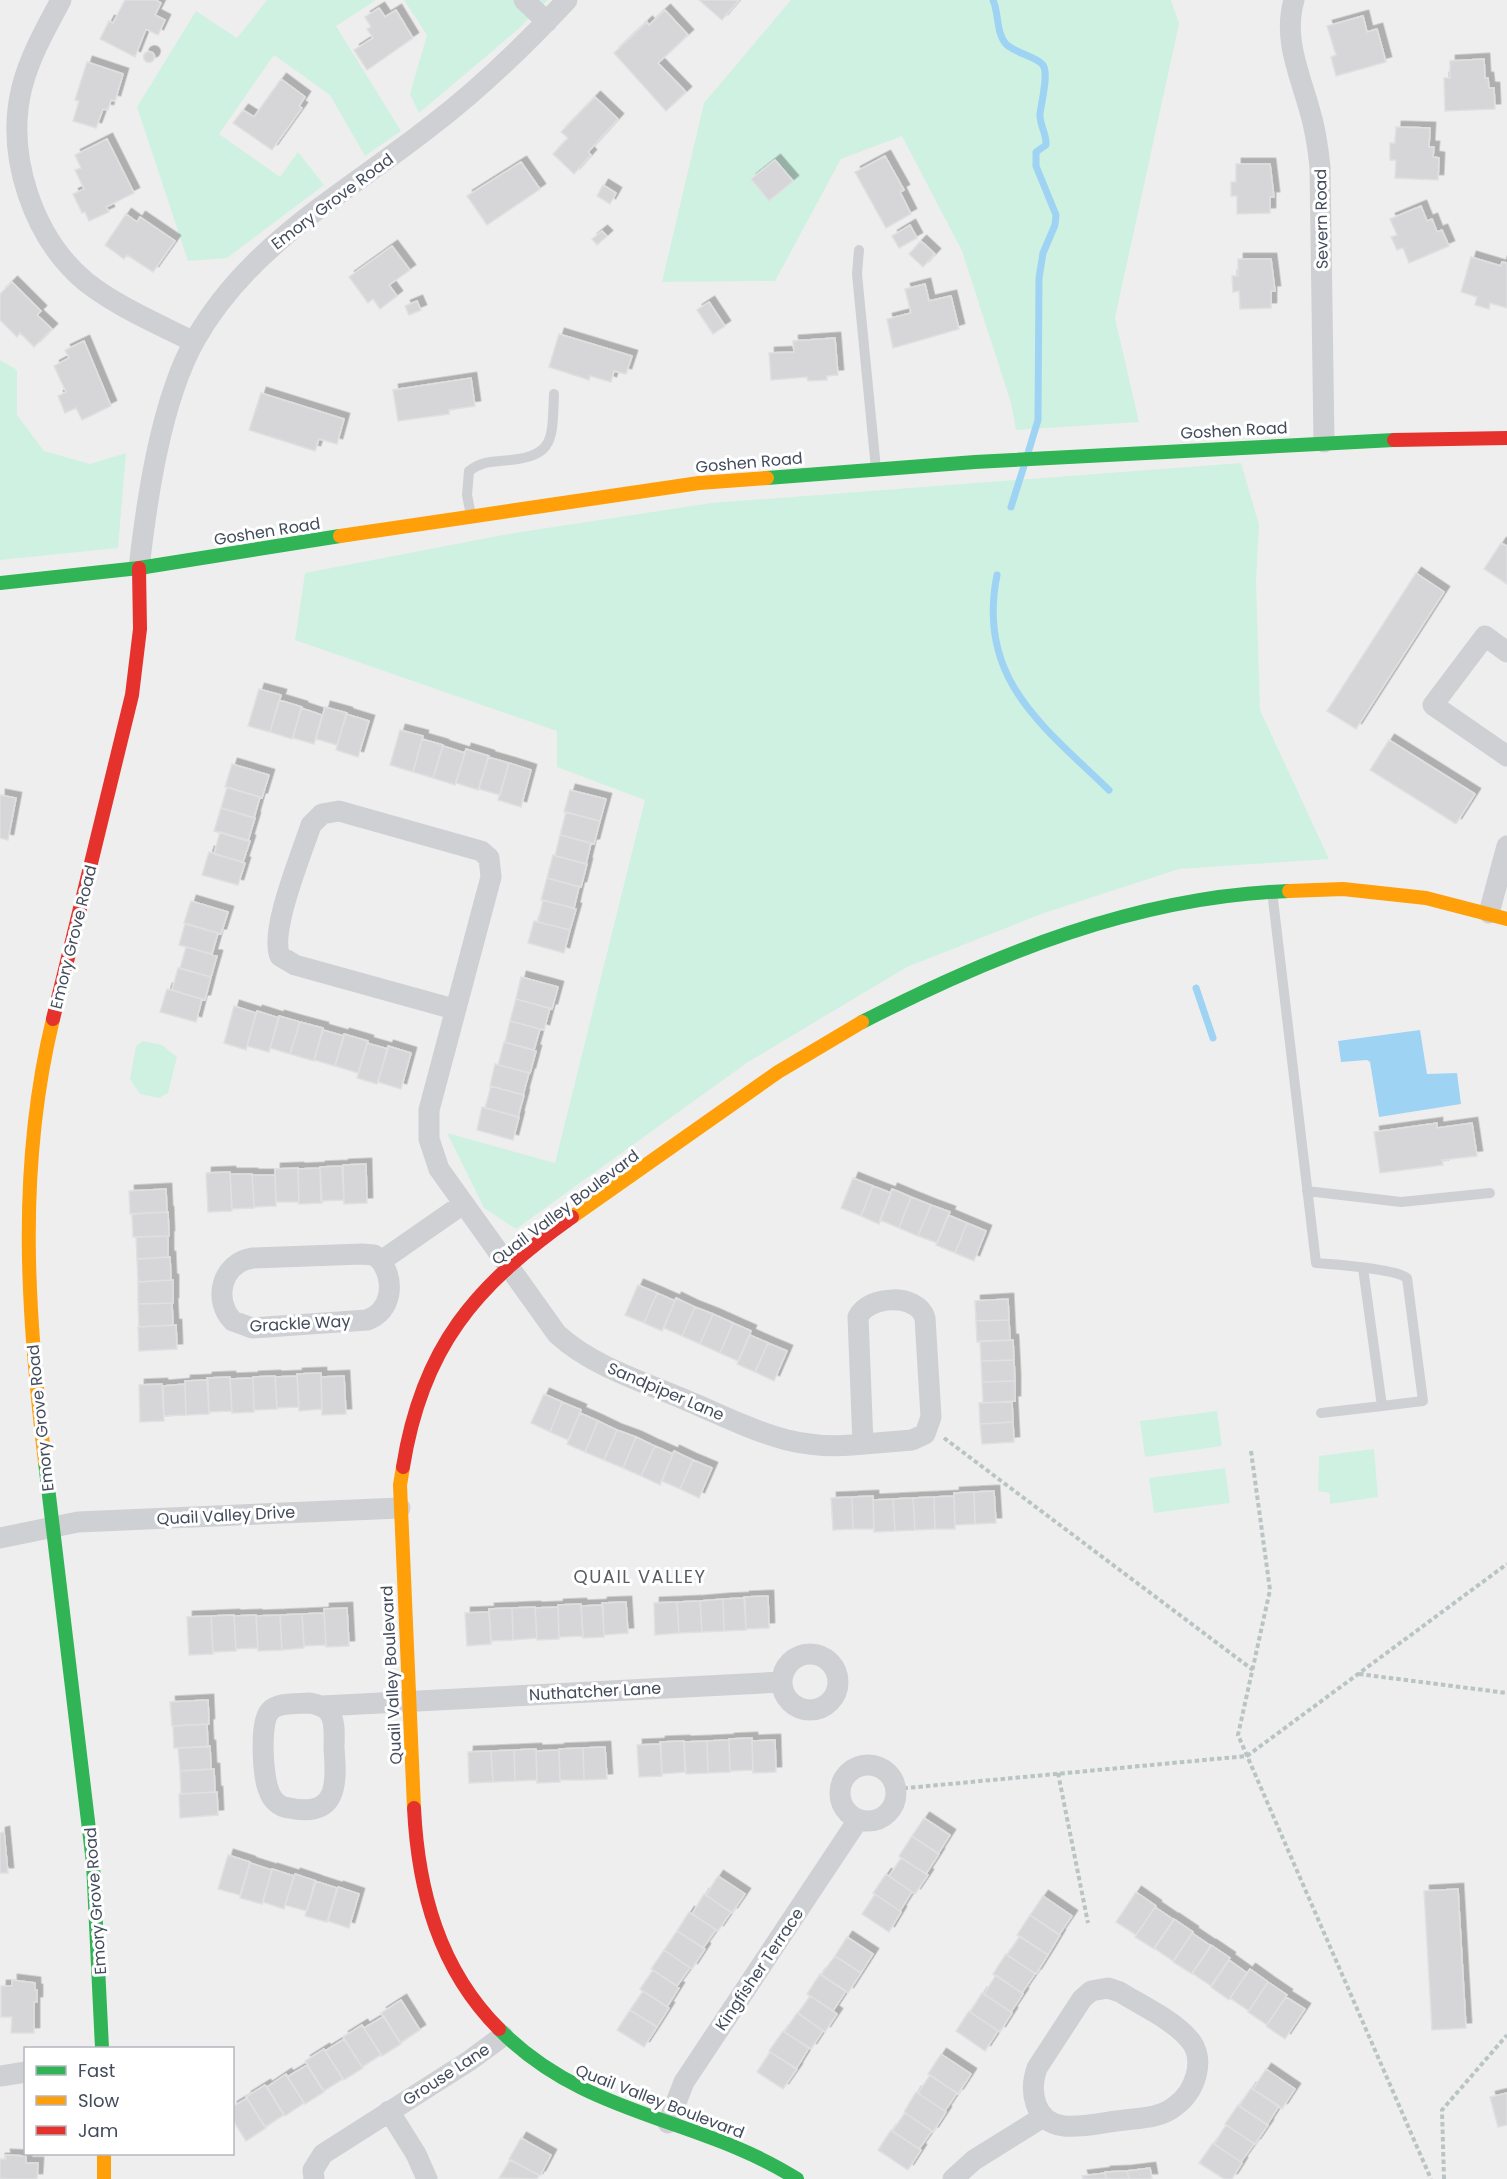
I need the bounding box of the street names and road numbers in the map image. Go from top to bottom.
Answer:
street label: Emory Grove Road [266,148,398,255]
street label: Severn Road [1309,169,1334,269]
street label: Goshen Road [1180,416,1288,445]
street label: Goshen Road [695,446,803,479]
street label: Goshen Road [212,512,322,551]
street label: Emory Grove Road [44,863,102,1012]
street label: Quail Valley Boulevard [487,1144,644,1271]
street label: Grackle Way [249,1309,351,1338]
street label: Emory Grove Road [21,1343,60,1493]
street label: Sandpiper Lane [604,1356,728,1426]
street label: Quail Valley Drive [156,1500,296,1531]
street label: Quail Valley Boulevard [375,1585,408,1765]
street label: Nuthatcher Lane [528,1677,662,1706]
street label: Emory Grove Road [79,1827,112,1975]
street label: Kingfisher Terrace [710,1903,809,2035]
street label: Grouse Lane [398,2038,494,2111]
street label: Quail Valley Boulevard [572,2059,748,2144]

